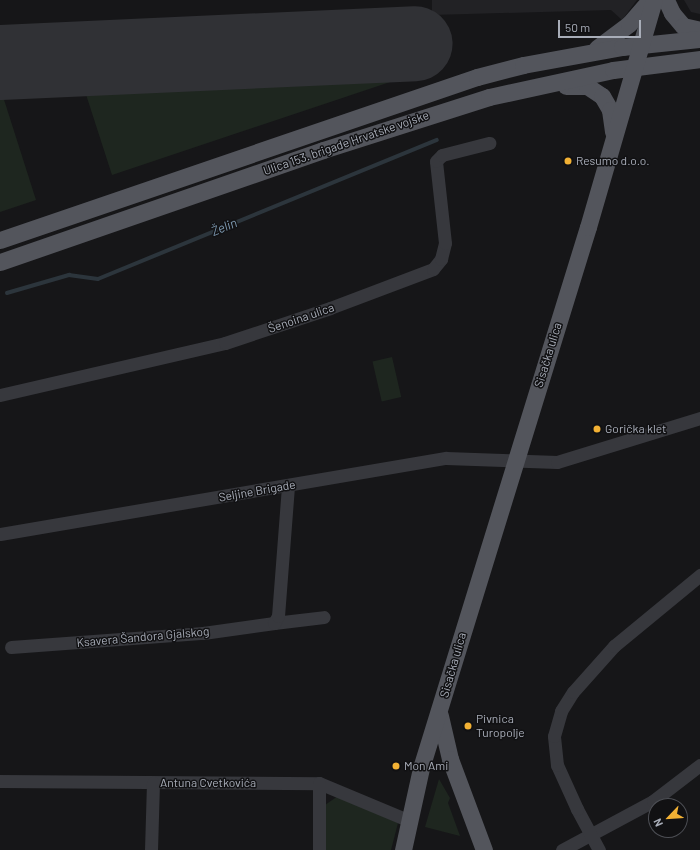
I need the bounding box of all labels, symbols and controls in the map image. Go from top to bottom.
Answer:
scale bar [560,12,643,38]
text: 50 m [565,20,590,34]
street label: Ulica 153. brigade Hrvatske vojske [261,108,431,178]
place label: Resumo d.o.o. [576,154,649,168]
marker: Resumo d.o.o. [563,156,573,166]
water label: Želin [209,215,239,239]
street label: Šenoina ulica [266,300,336,336]
street label: Sisačka ulica [531,321,565,389]
place label: Gorička klet [605,422,666,436]
marker: Gorička klet [592,424,602,434]
street label: Seljine Brigade [217,477,297,505]
street label: Ksavera Šandora Gjalskog [76,624,210,650]
street label: Sisačka ulica [437,631,469,699]
place label: Pivnica Turopolje [476,712,525,740]
marker: Pivnica Turopolje [463,721,473,731]
place label: Mon Ami [404,759,448,773]
marker: Mon Ami [391,761,401,771]
street label: Antuna Cvetkovića [160,776,256,790]
north arrow [648,798,688,838]
text: N [650,817,665,829]

